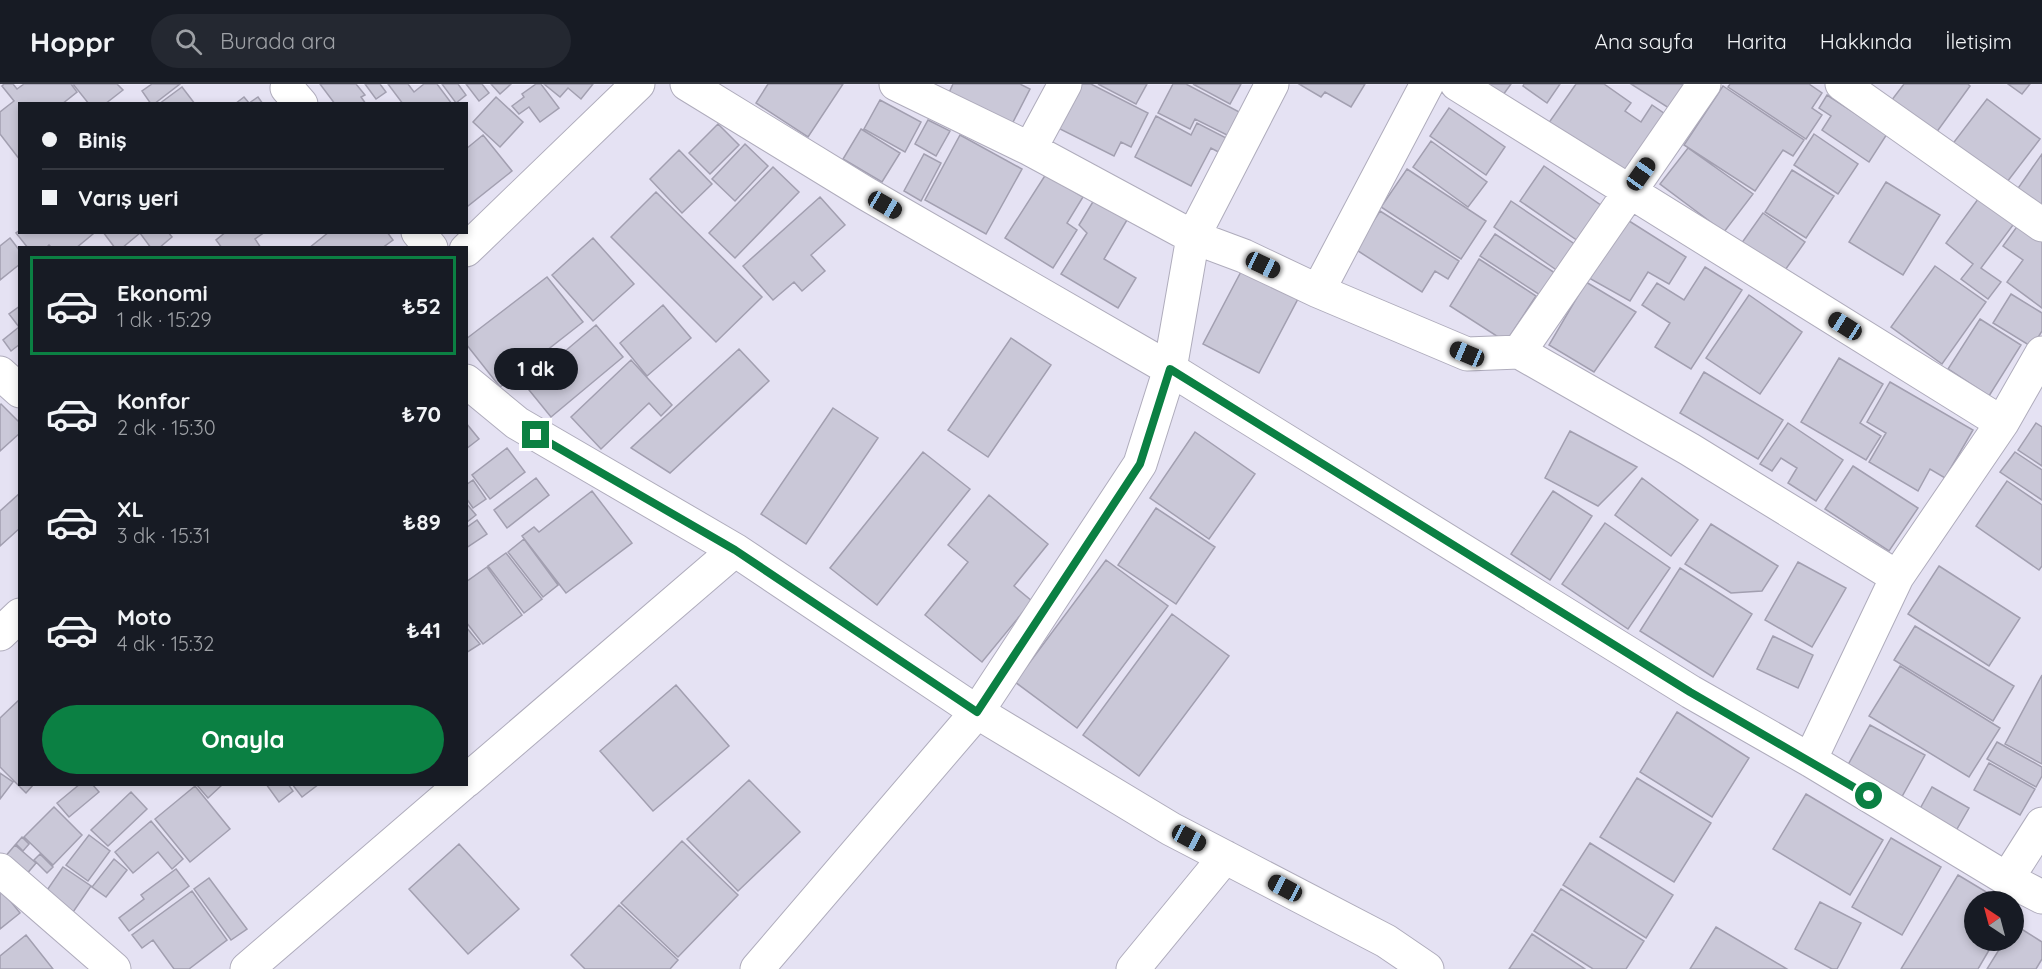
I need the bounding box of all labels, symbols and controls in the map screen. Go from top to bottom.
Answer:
search box [151,14,571,68]
text: Hoppr [30,24,115,59]
icon: search [172,25,205,58]
text: Burada ara [220,27,336,55]
text: Ana sayfa [1594,28,1694,54]
text: Harita [1727,28,1787,54]
text: Hakkında [1820,28,1912,54]
text: İletişim [1945,28,2012,54]
text: Biniş [78,126,127,154]
car [1623,154,1659,194]
text: Varış yeri [78,184,178,212]
car [865,188,905,222]
car [1243,249,1283,281]
icon: car [45,279,99,333]
text: Ekonomi [117,279,208,307]
text: ₺52 [402,292,441,320]
text: 1 dk · 15:29 [117,307,212,332]
car [1825,309,1865,343]
car [1447,339,1487,369]
callout: 1 dk [494,348,578,390]
text: 1 dk [517,356,555,381]
icon: car [45,387,99,441]
text: Konfor [117,387,190,415]
text: ₺70 [401,400,441,428]
text: 2 dk · 15:30 [117,415,216,440]
route end [522,421,549,448]
icon: car [45,495,99,549]
text: XL [117,495,144,523]
text: ₺89 [403,508,441,536]
text: 3 dk · 15:31 [117,523,211,548]
icon: car [45,603,99,657]
text: Moto [117,603,171,631]
text: ₺41 [406,616,441,644]
text: 4 dk · 15:32 [117,631,214,656]
button: Onayla [42,705,444,774]
route start [1855,782,1882,809]
car [1169,822,1209,854]
car [1265,872,1305,904]
north arrow [1964,891,2024,951]
map controls [1964,891,2024,951]

